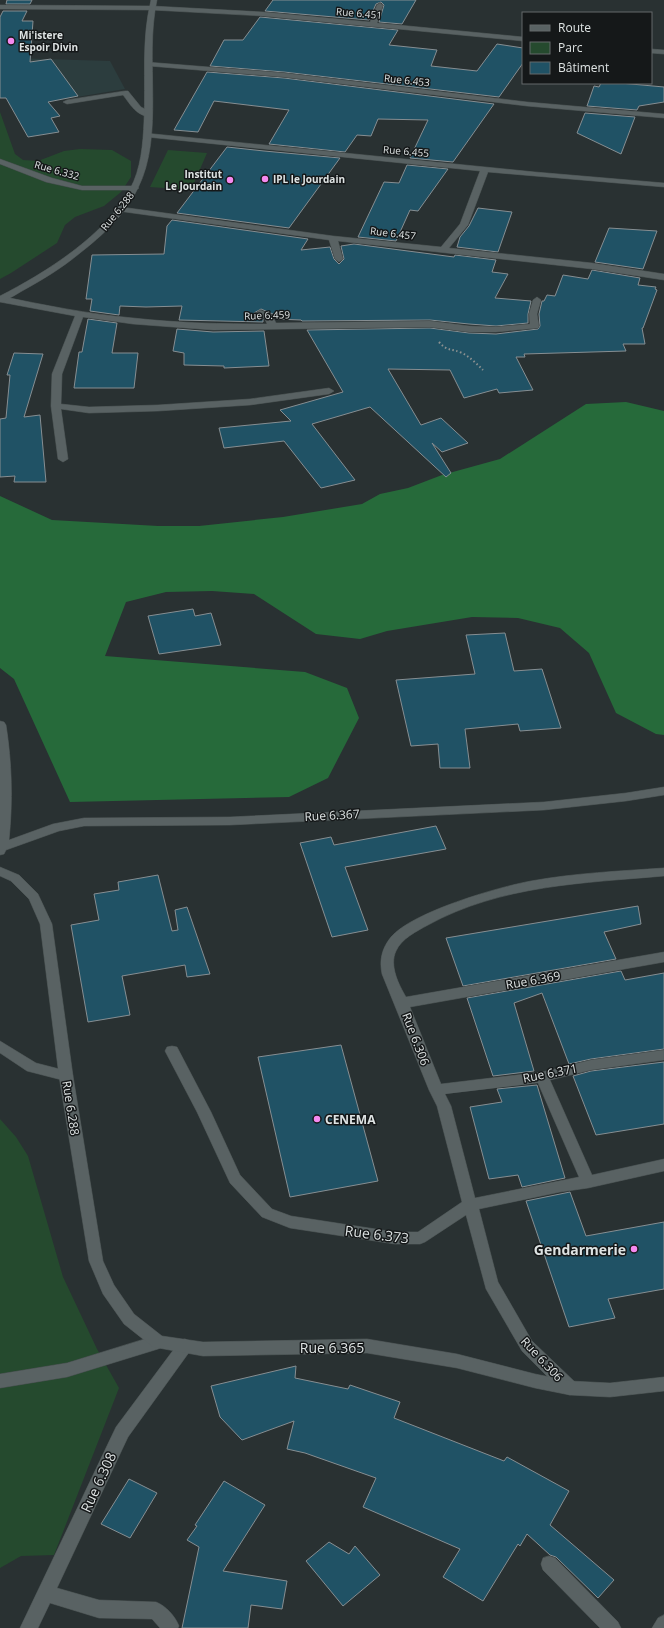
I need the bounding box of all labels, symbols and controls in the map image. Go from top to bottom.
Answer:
street label: Rue 6.451 [335,4,383,22]
legend [522,12,652,84]
text: Route [558,19,591,36]
place label: Mi'istere Espoir Divin [19,28,78,54]
marker: Mi'istere Espoir Divin [6,36,16,46]
text: Parc [558,39,583,56]
text: Bâtiment [558,59,609,76]
street label: Rue 6.453 [383,71,431,89]
street label: Rue 6.455 [382,142,430,160]
street label: Rue 6.332 [33,157,81,183]
place label: Institut Le Jourdain [165,167,223,193]
place label: IPL le Jourdain [273,172,345,186]
marker: IPL le Jourdain [260,174,270,184]
marker: Institut Le Jourdain [225,175,235,185]
street label: Rue 6.288 [97,188,137,233]
street label: Rue 6.457 [369,223,417,243]
street label: Rue 6.459 [244,307,291,323]
street label: Rue 6.367 [304,805,360,825]
street label: Rue 6.369 [504,967,562,993]
street label: Rue 6.306 [398,1010,434,1068]
street label: Rue 6.371 [521,1059,579,1087]
street label: Rue 6.288 [58,1079,84,1137]
place label: CENEMA [325,1111,376,1128]
marker: CENEMA [312,1114,322,1124]
street label: Rue 6.373 [344,1221,410,1247]
place label: Gendarmerie [534,1240,626,1259]
marker: Gendarmerie [629,1244,639,1254]
street label: Rue 6.306 [517,1333,567,1385]
street label: Rue 6.365 [300,1338,364,1357]
street label: Rue 6.308 [76,1449,120,1515]

